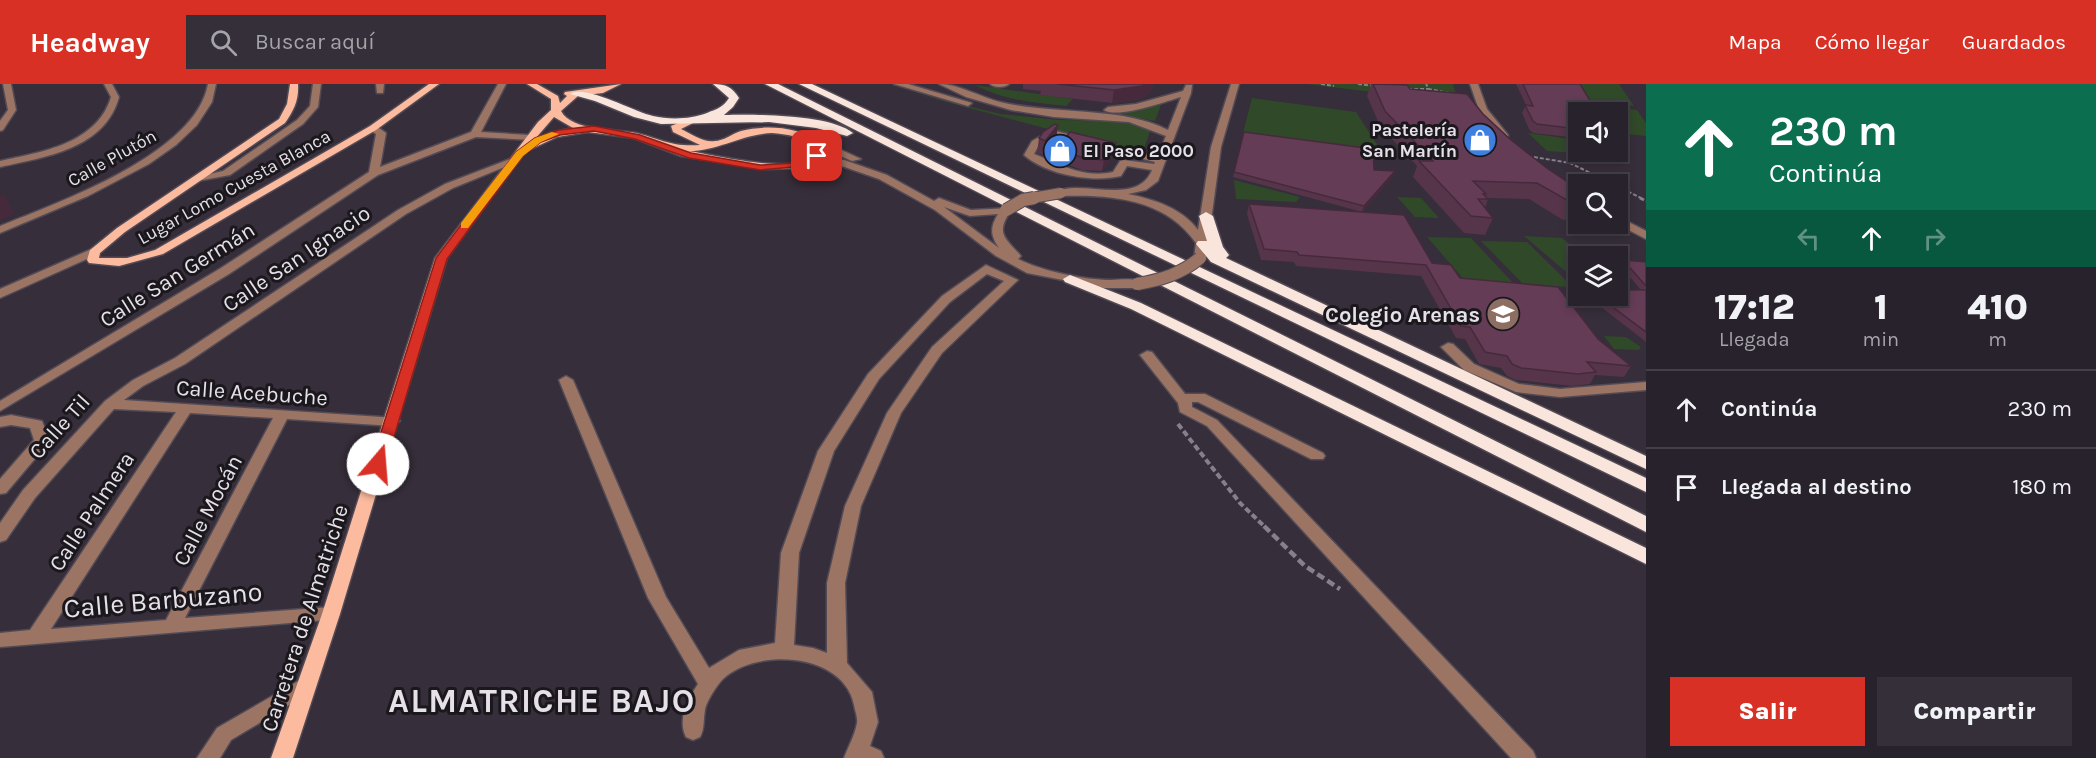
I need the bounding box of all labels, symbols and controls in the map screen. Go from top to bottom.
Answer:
search box [186,15,606,69]
text: Headway [30,26,150,59]
icon: search [207,26,240,59]
text: Buscar aquí [255,29,375,55]
text: Mapa [1728,30,1782,54]
text: Cómo llegar [1815,30,1929,54]
text: Guardados [1962,30,2066,54]
map controls [1568,102,1628,306]
button: sound [1568,102,1628,162]
text: 230 m [1769,106,1898,156]
icon: ahead [1670,108,1748,186]
place label: Pastelería San Martín [1362,119,1457,162]
shop icon: Pastelería San Martín [1462,122,1498,158]
street label: Calle Plutón [64,125,160,191]
street label: Lugar Lomo Cuesta Blanca [134,125,334,249]
pin [791,130,842,181]
shop icon: El Paso 2000 [1042,133,1078,169]
icon: arrive [800,139,833,172]
place label: El Paso 2000 [1083,140,1194,162]
text: Continúa [1769,157,1882,189]
button: search [1568,174,1628,234]
street label: Calle San Ignacio [218,200,375,318]
street label: Calle San Germán [95,217,260,333]
icon: left [1792,222,1825,255]
icon: ahead [1855,222,1888,255]
icon: right [1918,222,1951,255]
button: layers [1568,246,1628,306]
text: 17:12 [1714,286,1795,328]
text: 1 [1874,286,1888,328]
text: 410 [1967,286,2028,328]
school or university icon: Colegio Arenas [1485,296,1521,332]
place label: Colegio Arenas [1325,302,1480,328]
text: Llegada [1719,328,1789,351]
text: min [1862,328,1899,351]
text: m [1988,328,2007,351]
street label: Calle Acebuche [175,375,329,411]
street label: Calle Til [24,389,96,464]
icon: ahead [1670,393,1703,426]
text: Continúa [1721,396,1817,422]
text: 230 m [2007,396,2072,422]
position arrow [346,432,410,496]
street label: Calle Palmera [44,447,140,576]
street label: Calle Mocán [168,451,248,570]
icon: arrive [1670,471,1703,504]
text: Llegada al destino [1721,474,1912,500]
text: 180 m [2012,474,2072,500]
street label: Carretera de Almatriche [256,501,354,735]
street label: Calle Barbuzano [62,575,264,625]
button: Salir [1670,677,1865,746]
button: Compartir [1877,677,2072,746]
district label: ALMATRICHE BAJO [388,682,696,720]

